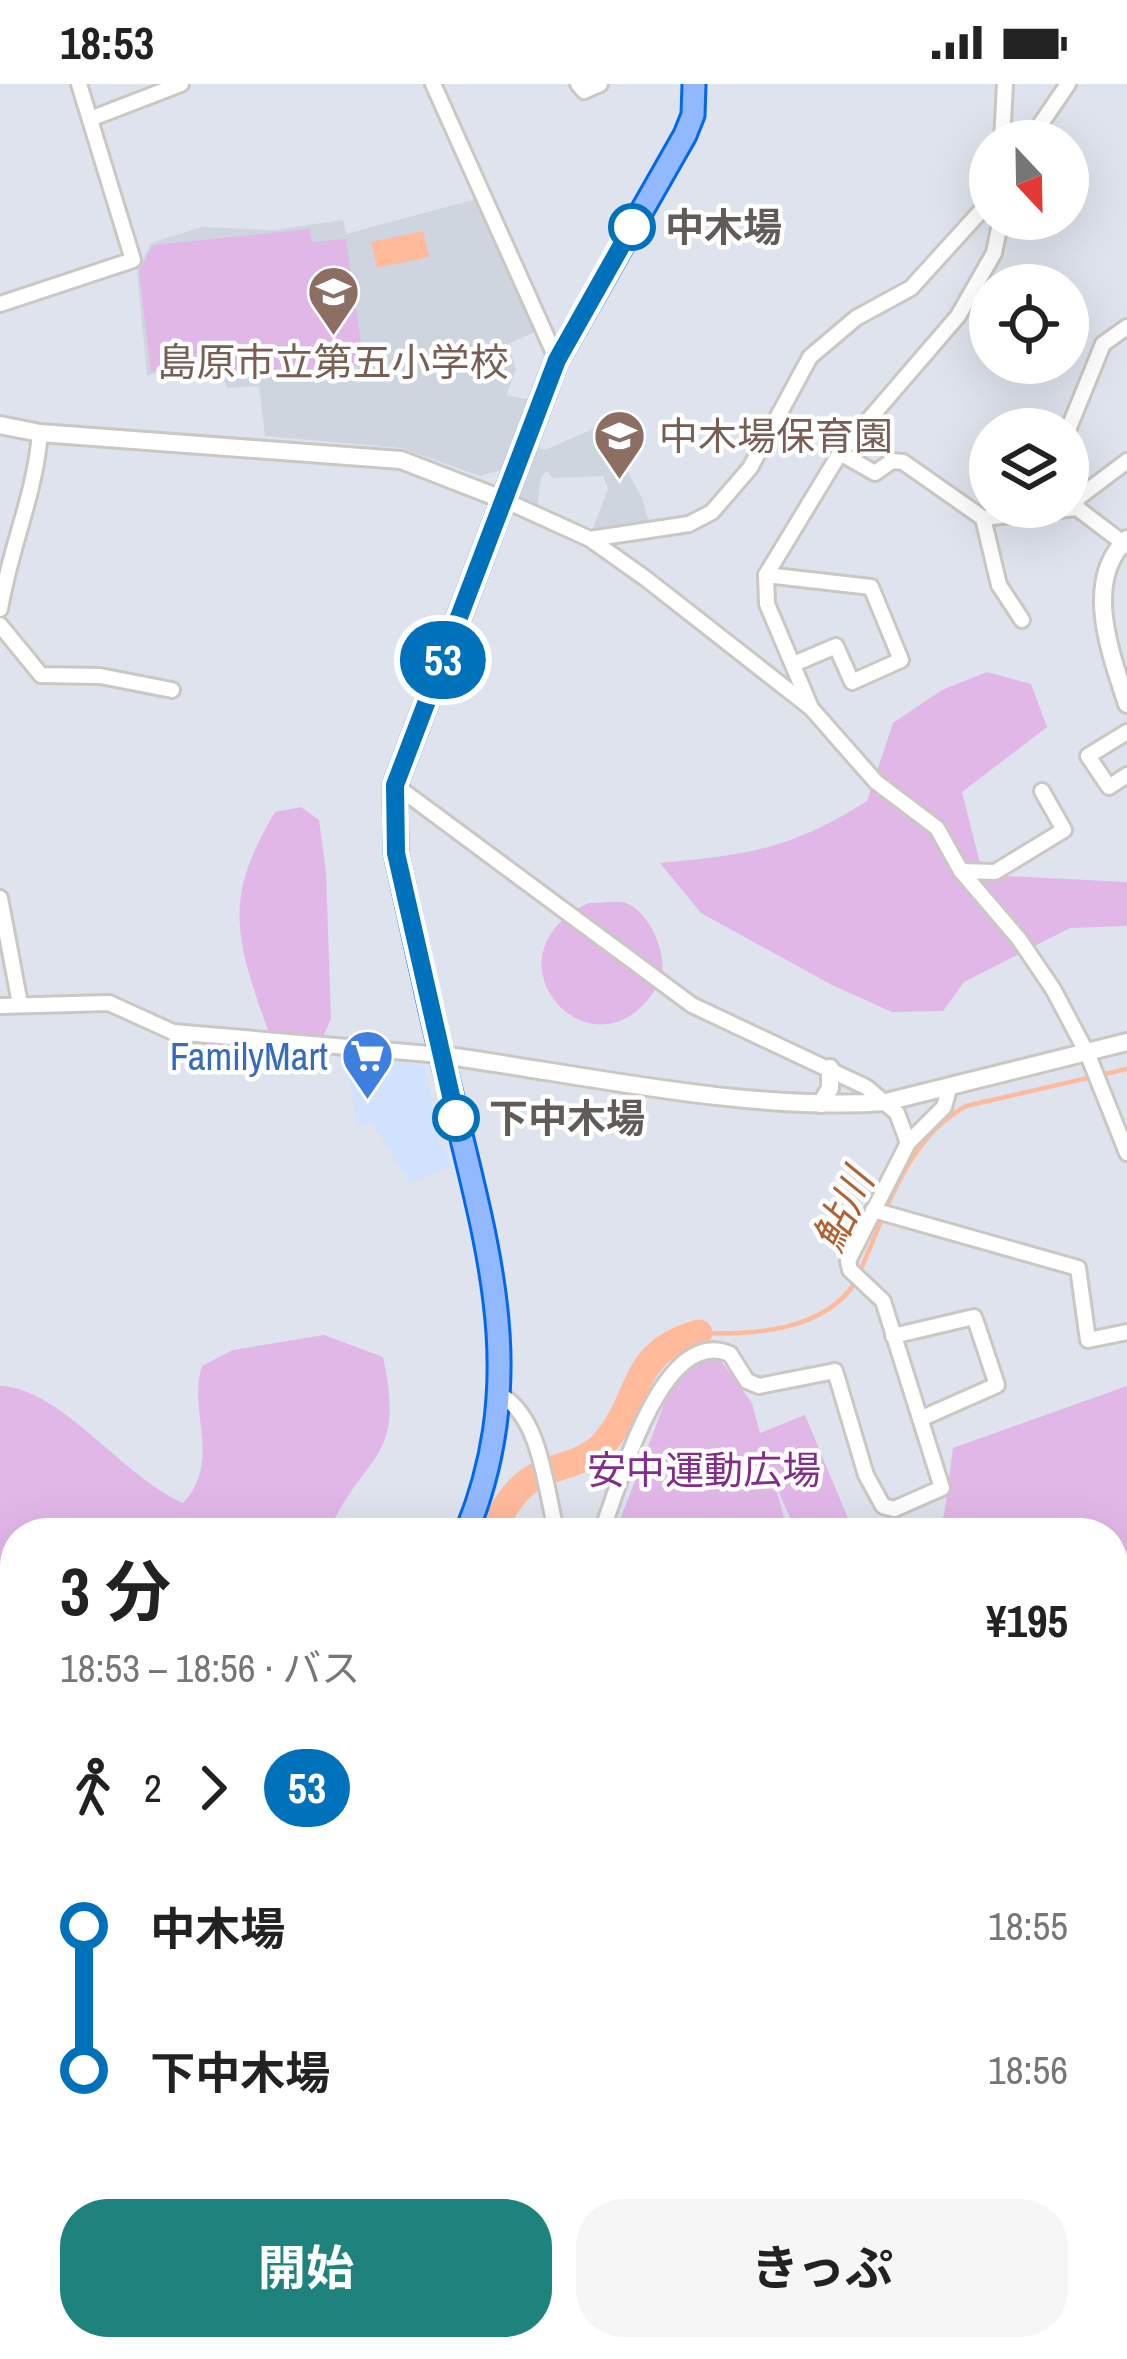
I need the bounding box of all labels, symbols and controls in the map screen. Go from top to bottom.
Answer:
text: 18:53 [60,12,154,73]
north arrow [969,120,1089,240]
map controls [969,120,1089,528]
place label: 中木場 [665,201,782,253]
marker: 中木場 [610,205,654,249]
school or university icon: 島原市立第五小学校 [305,264,361,338]
button: locate [969,264,1089,384]
place label: 島原市立第五小学校 [157,336,509,388]
school or university icon: 中木場保育園 [592,408,648,482]
button: layers [969,408,1089,528]
place label: 中木場保育園 [659,410,893,462]
line badge: 53 [389,621,497,699]
text: 53 [424,632,462,688]
supermarket icon: FamilyMart [339,1028,395,1102]
place label: FamilyMart [170,1030,328,1082]
place label: 下中木場 [489,1092,645,1144]
marker: 下中木場 [434,1096,478,1140]
water label: 鮎川 [800,1156,888,1260]
park label: 安中運動広場 [587,1444,821,1496]
text: 3 分 [60,1547,171,1636]
text: ¥195 [986,1590,1068,1651]
text: 18:53 – 18:56 · バス [60,1642,360,1694]
icon: walk [60,1755,126,1821]
icon: forward [180,1755,246,1821]
text: 53 [288,1760,326,1816]
text: 2 [144,1762,162,1814]
text: 中木場 [150,1898,285,1959]
text: 18:55 [988,1900,1068,1952]
text: 下中木場 [150,2042,330,2103]
text: 18:56 [988,2044,1068,2096]
button: 開始 [60,2199,552,2337]
button: きっぷ [576,2199,1068,2337]

